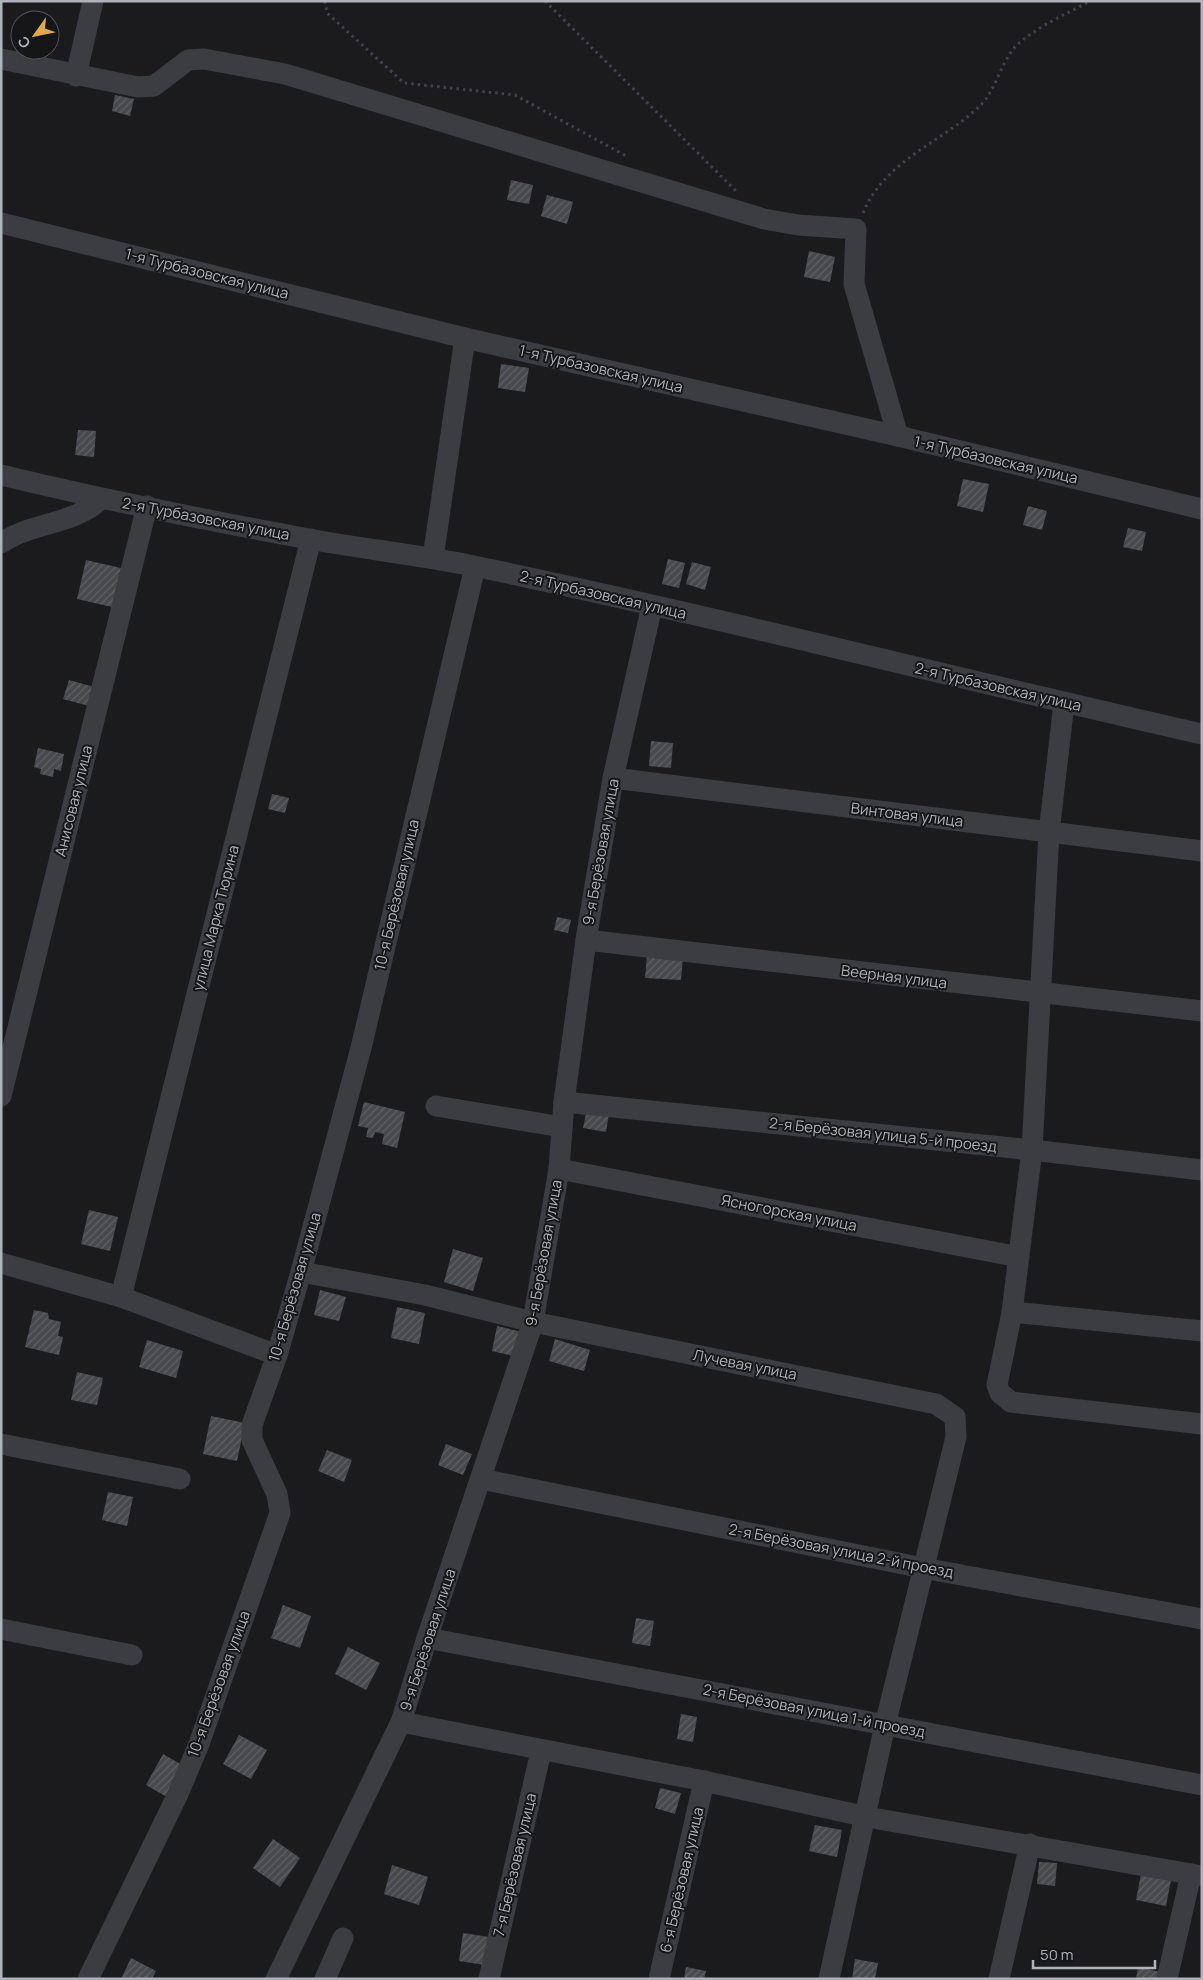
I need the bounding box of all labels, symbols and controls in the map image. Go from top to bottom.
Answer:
north arrow [10,10,60,60]
text: С [13,33,34,52]
street label: 1-я Турбазовская улица [123,243,291,304]
street label: 1-я Турбазовская улица [517,339,685,398]
street label: 1-я Турбазовская улица [912,430,1080,489]
street label: 2-я Турбазовская улица [121,492,292,545]
street label: 2-я Турбазовская улица [518,565,688,624]
street label: 2-я Турбазовская улица [913,657,1083,716]
street label: Анисовая улица [50,743,97,859]
street label: 9-я Берёзовая улица [577,777,624,927]
street label: Винтовая улица [850,797,964,832]
street label: 10-я Берёзовая улица [369,817,424,972]
street label: улица Марка Тюрина [187,843,244,993]
street label: Веерная улица [840,960,948,993]
street label: 2-я Берёзовая улица 5-й проезд [768,1112,998,1157]
street label: 9-я Берёзовая улица [520,1178,567,1328]
street label: Ясногорская улица [719,1189,859,1236]
street label: 10-я Берёзовая улица [263,1210,326,1364]
street label: Лучевая улица [691,1344,799,1385]
street label: 2-я Берёзовая улица 2-й проезд [727,1518,955,1583]
street label: 9-я Берёзовая улица [395,1566,460,1714]
street label: 10-я Берёзовая улица [182,1608,255,1760]
street label: 2-я Берёзовая улица 1-й проезд [701,1679,927,1742]
street label: 7-я Берёзовая улица [488,1791,541,1939]
street label: 6-я Берёзовая улица [655,1805,708,1955]
scale bar [1033,1938,1156,1970]
text: 50 m [1040,1944,1074,1965]

